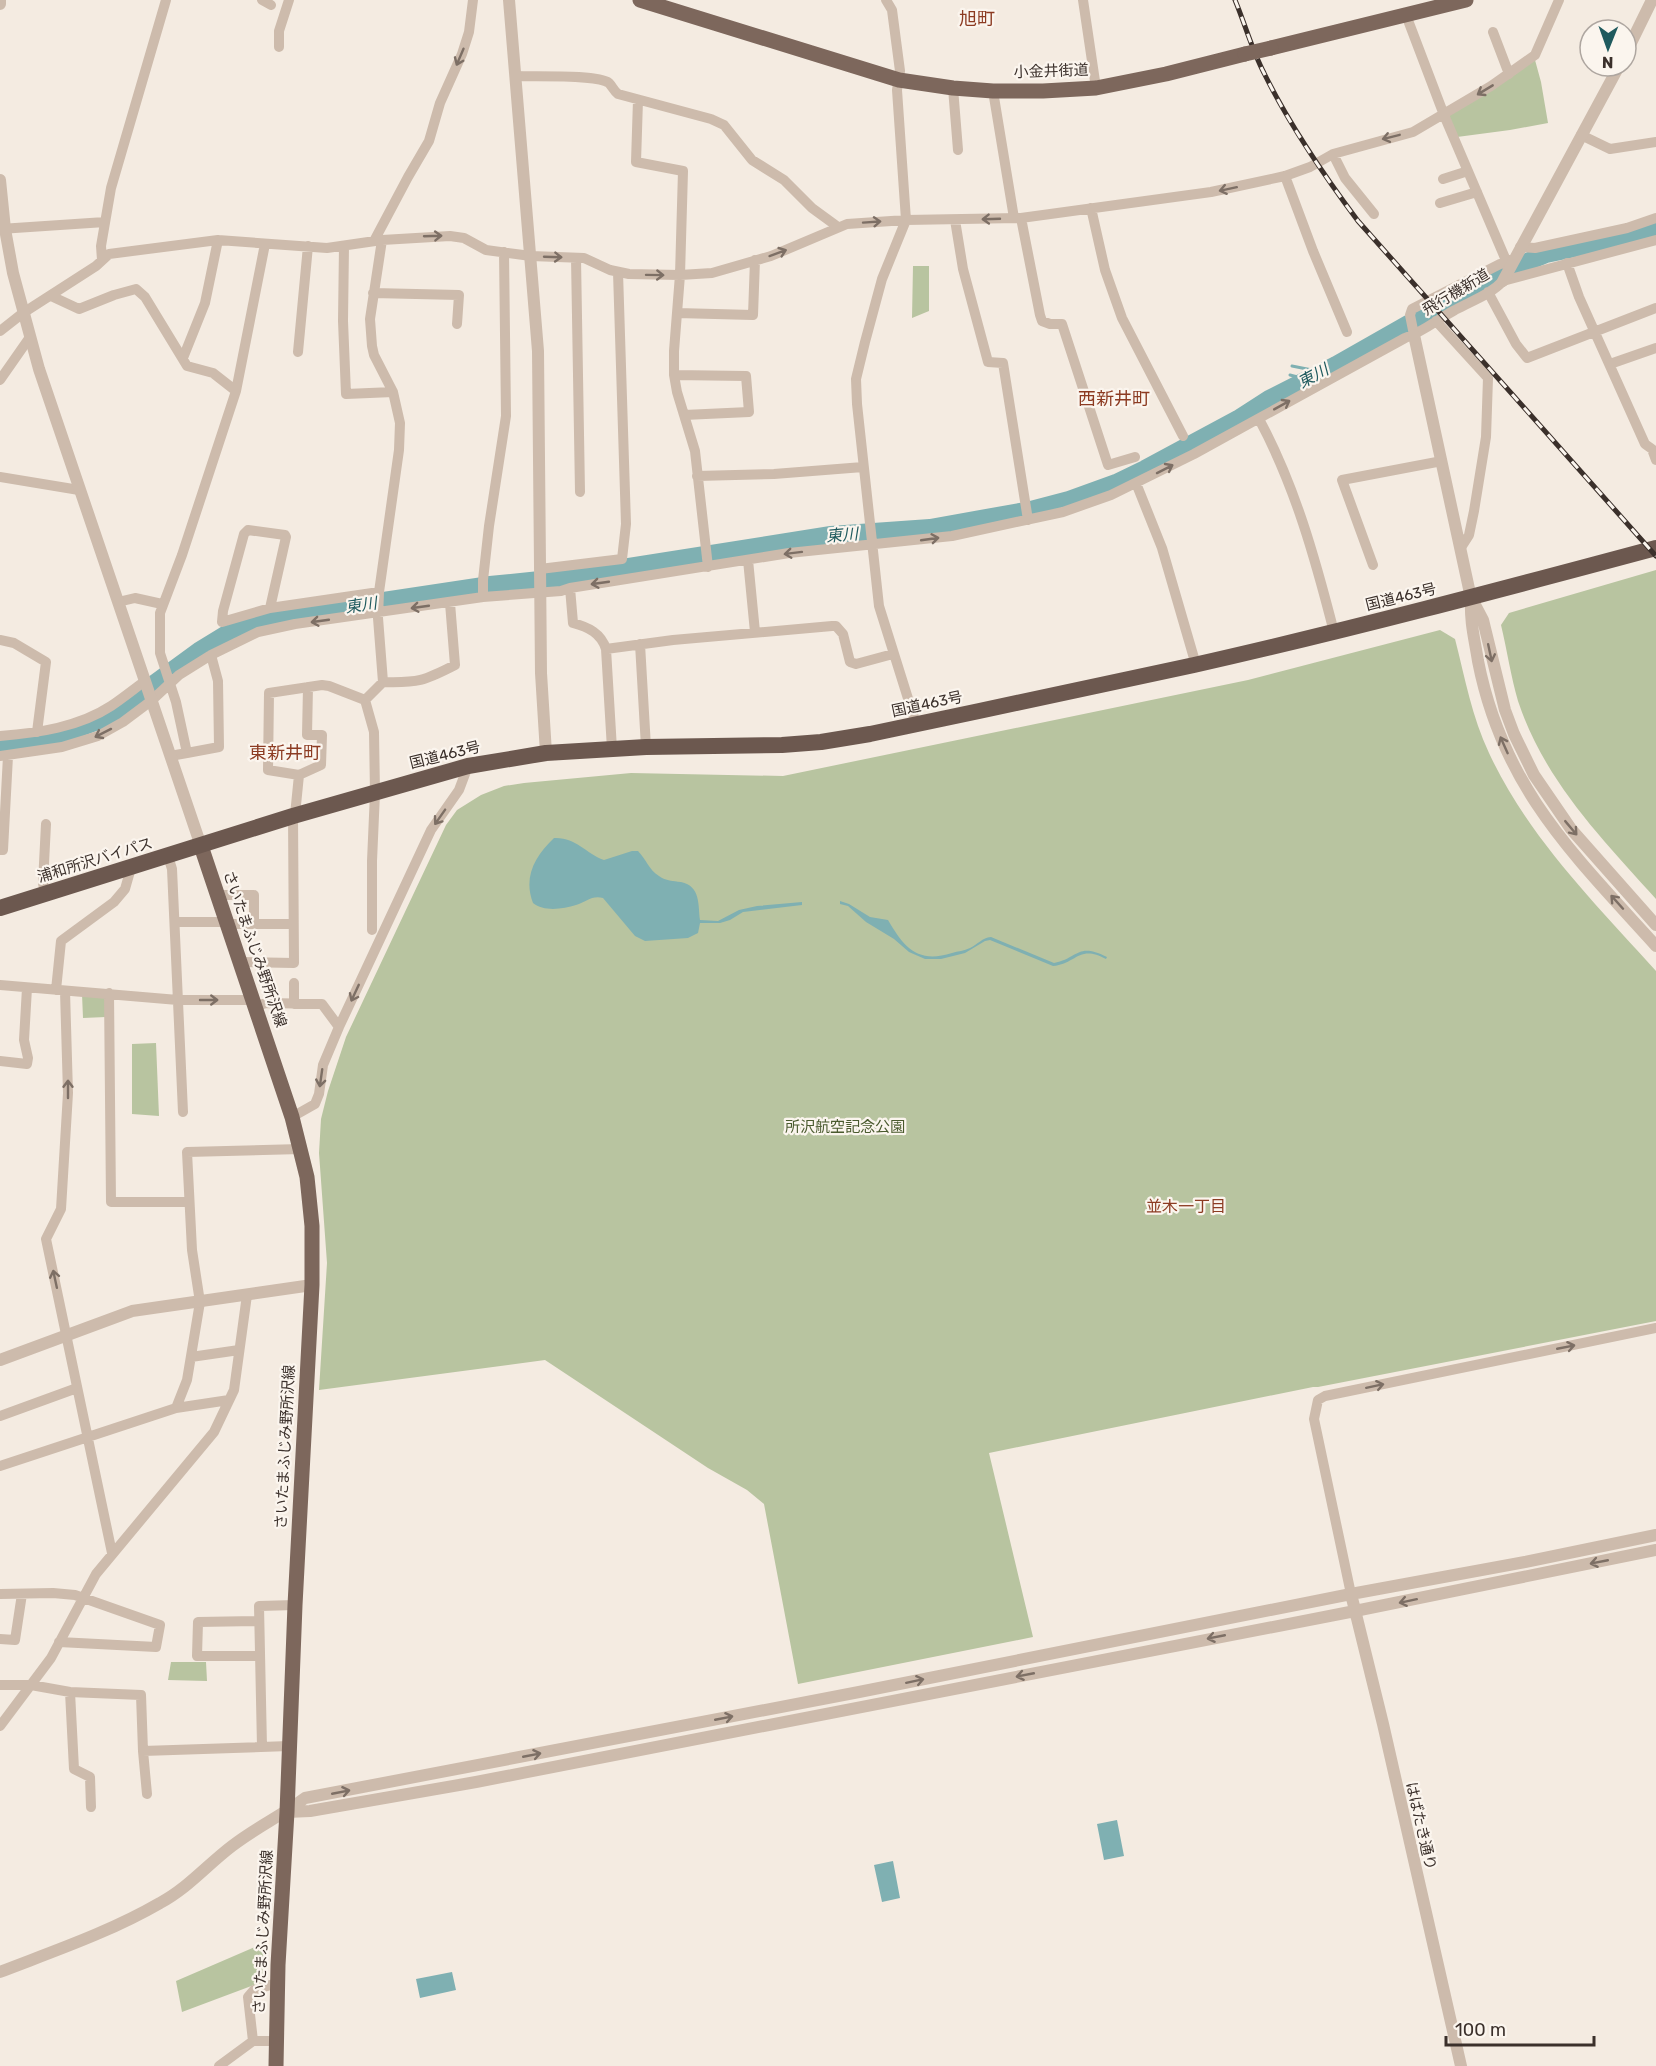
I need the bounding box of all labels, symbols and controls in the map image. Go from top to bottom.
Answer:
district label: 旭町 [959,8,995,30]
north arrow [1578,18,1638,78]
one-way arrow [454,47,465,65]
text: N [1602,53,1614,72]
street label: 小金井街道 [1013,61,1089,81]
one-way arrow [1477,84,1494,96]
one-way arrow [1382,132,1401,144]
one-way arrow [1218,183,1237,195]
one-way arrow [982,213,1002,225]
one-way arrow [861,216,881,227]
one-way arrow [422,230,442,242]
one-way arrow [768,246,787,257]
one-way arrow [543,251,563,263]
street label: 飛行機新道 [1419,265,1493,319]
one-way arrow [644,269,664,280]
water label: 東川 [1294,359,1333,392]
district label: 西新井町 [1078,388,1150,410]
one-way arrow [1273,399,1290,411]
one-way arrow [1156,462,1174,474]
water label: 東川 [825,524,861,546]
one-way arrow [920,534,939,545]
one-way arrow [783,548,803,559]
one-way arrow [591,578,611,589]
street label: 国道463号 [1364,580,1438,614]
water label: 東川 [344,593,380,617]
one-way arrow [411,602,431,613]
one-way arrow [311,615,331,626]
one-way arrow [1485,643,1497,662]
street label: 国道463号 [890,688,964,720]
one-way arrow [95,727,112,739]
one-way arrow [1497,736,1508,754]
street label: 国道463号 [408,738,482,772]
district label: 東新井町 [249,742,321,764]
one-way arrow [434,808,446,825]
one-way arrow [1564,820,1578,835]
street label: 浦和所沢バイパス [35,834,155,886]
street label: さいたまふじみ野所沢線 [220,868,290,1030]
one-way arrow [1610,895,1624,910]
one-way arrow [349,983,361,1001]
one-way arrow [199,994,219,1006]
one-way arrow [316,1067,327,1087]
one-way arrow [62,1079,74,1099]
park label: 所沢航空記念公園 [785,1118,905,1136]
district label: 並木一丁目 [1146,1197,1226,1216]
one-way arrow [49,1270,60,1289]
one-way arrow [1555,1341,1575,1352]
street label: さいたまふじみ野所沢線 [272,1364,298,1530]
one-way arrow [1364,1380,1384,1391]
one-way arrow [1589,1557,1609,1568]
one-way arrow [1398,1595,1417,1607]
one-way arrow [1207,1632,1226,1643]
one-way arrow [1015,1670,1035,1681]
one-way arrow [905,1675,924,1686]
one-way arrow [713,1712,733,1723]
one-way arrow [522,1749,541,1760]
street label: はばたき通り [1402,1780,1440,1872]
one-way arrow [330,1786,350,1797]
street label: さいたまふじみ野所沢線 [250,1849,276,2015]
scale bar [1446,2009,1594,2047]
text: 100 m [1455,2019,1506,2041]

